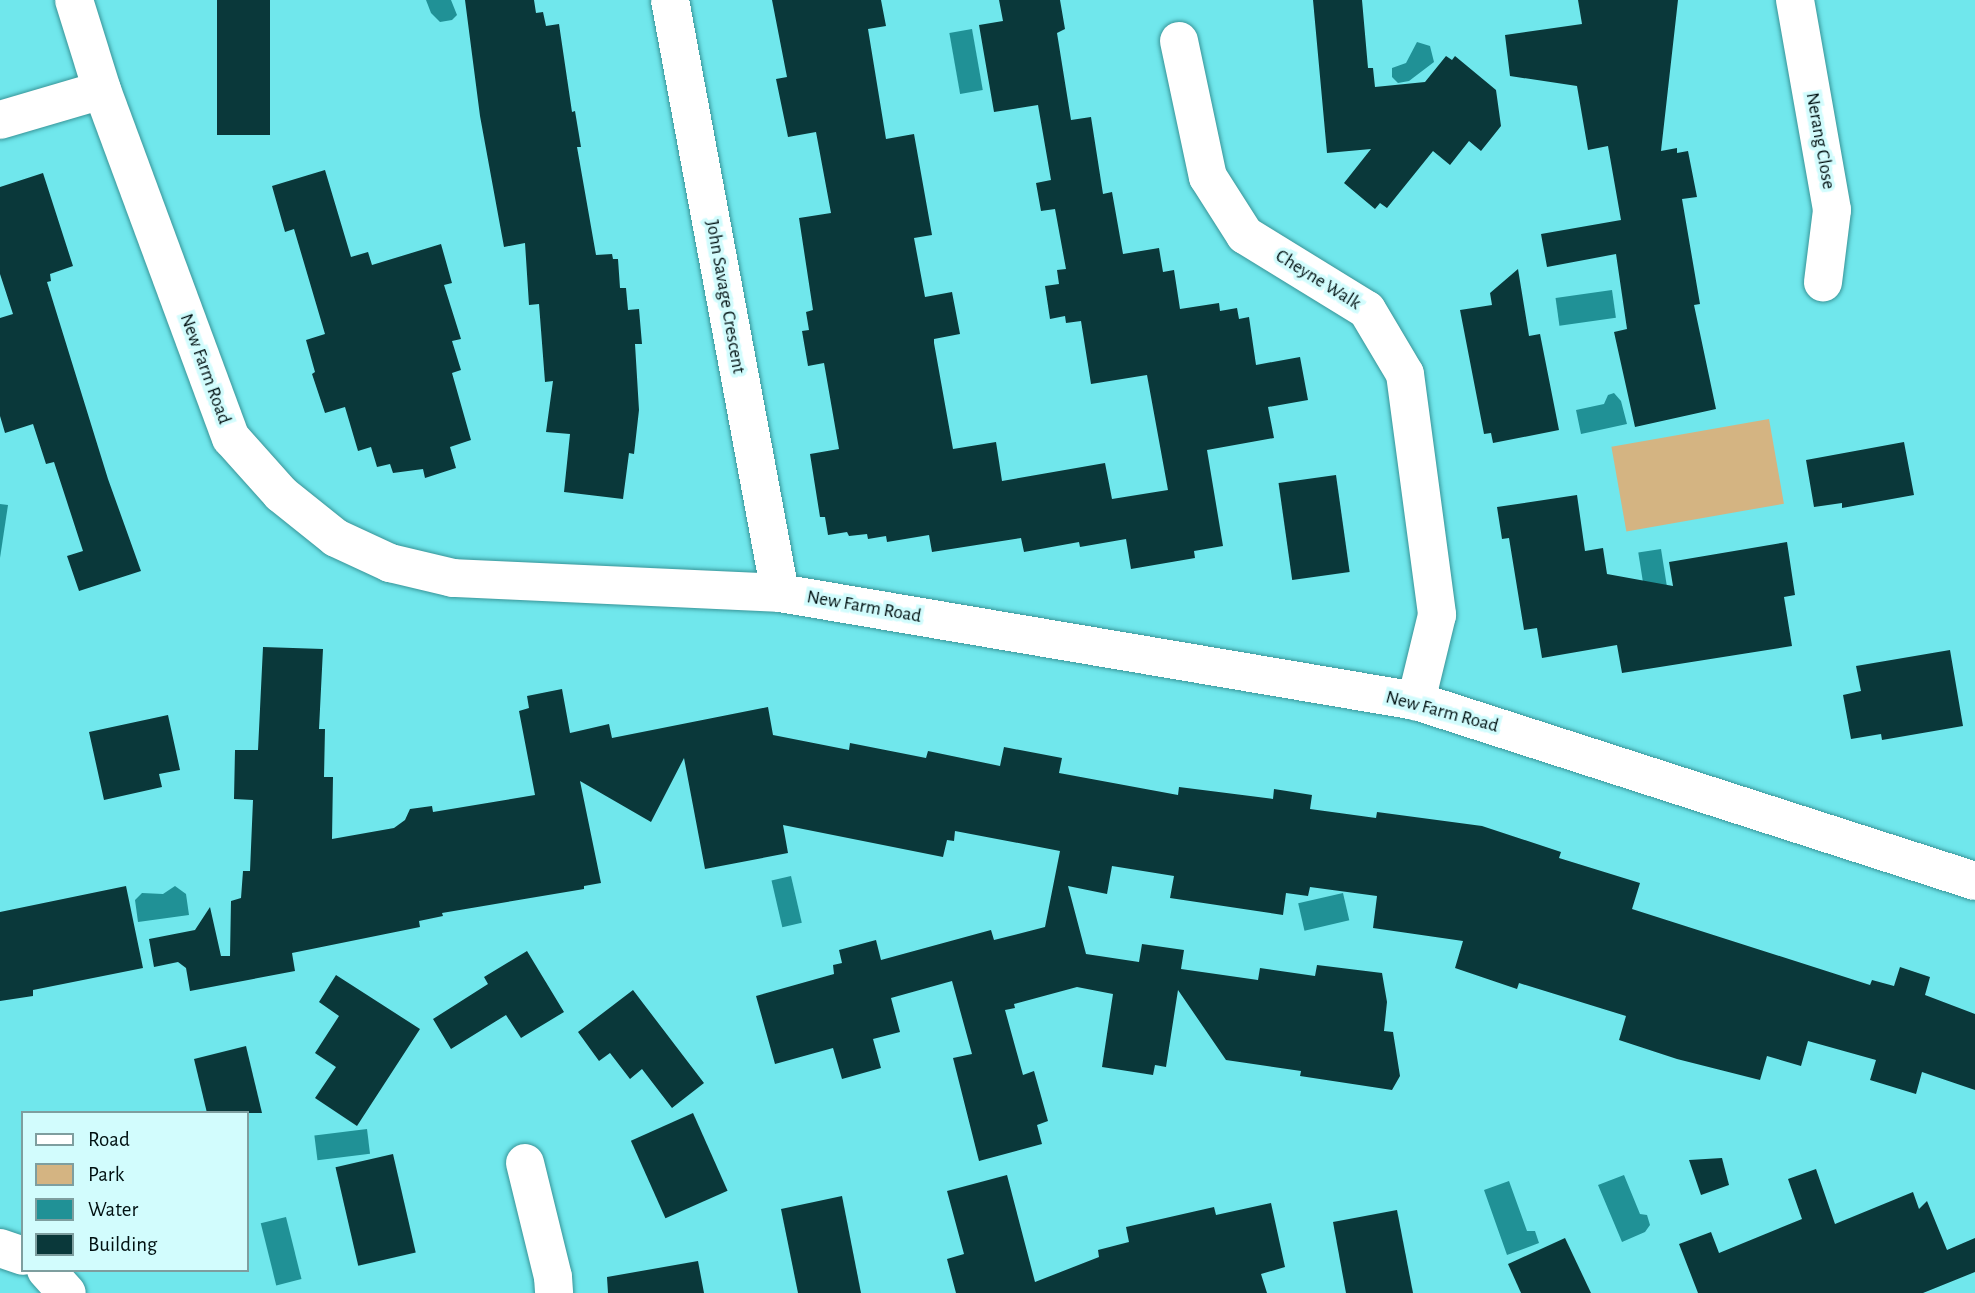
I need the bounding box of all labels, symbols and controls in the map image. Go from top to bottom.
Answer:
street label: Nerang Close [1800,91,1840,191]
street label: John Savage Crescent [700,218,750,376]
street label: Cheyne Walk [1271,245,1365,315]
street label: New Farm Road [174,311,236,427]
street label: New Farm Road [805,586,923,628]
street label: New Farm Road [1383,686,1501,738]
legend [21,1111,248,1272]
text: Road [88,1129,130,1150]
text: Park [88,1164,124,1185]
text: Water [88,1199,138,1220]
text: Building [88,1234,157,1255]

